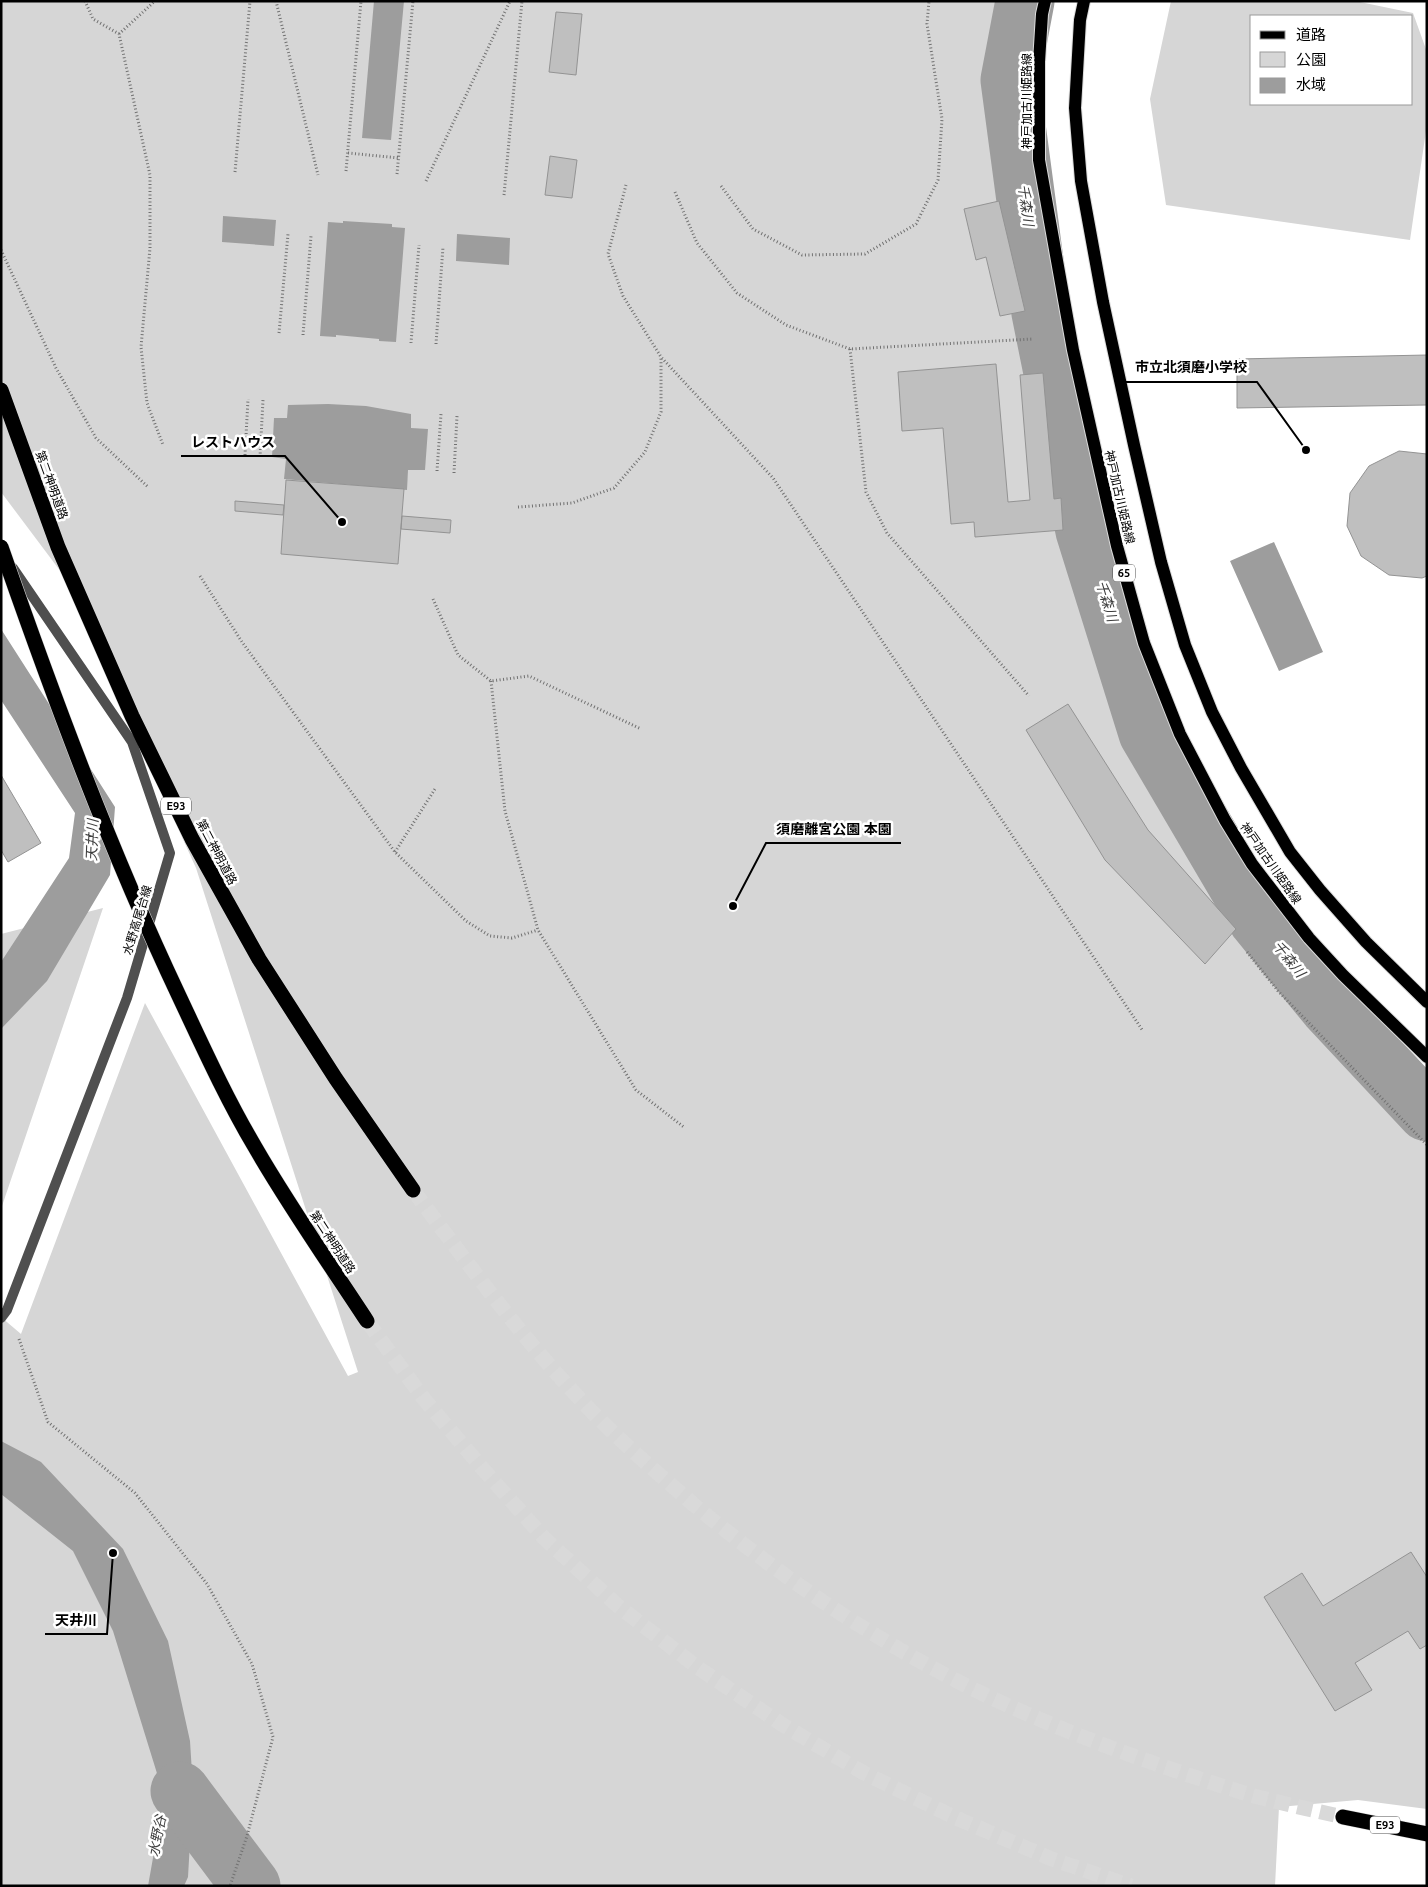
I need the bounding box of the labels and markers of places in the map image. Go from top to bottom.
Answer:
callout: 市立北須磨小学校 [1125,353,1257,382]
callout: レストハウス [181,427,285,456]
callout: 須磨離宮公園 本園 [766,814,901,843]
callout: 天井川 [45,1605,107,1634]

